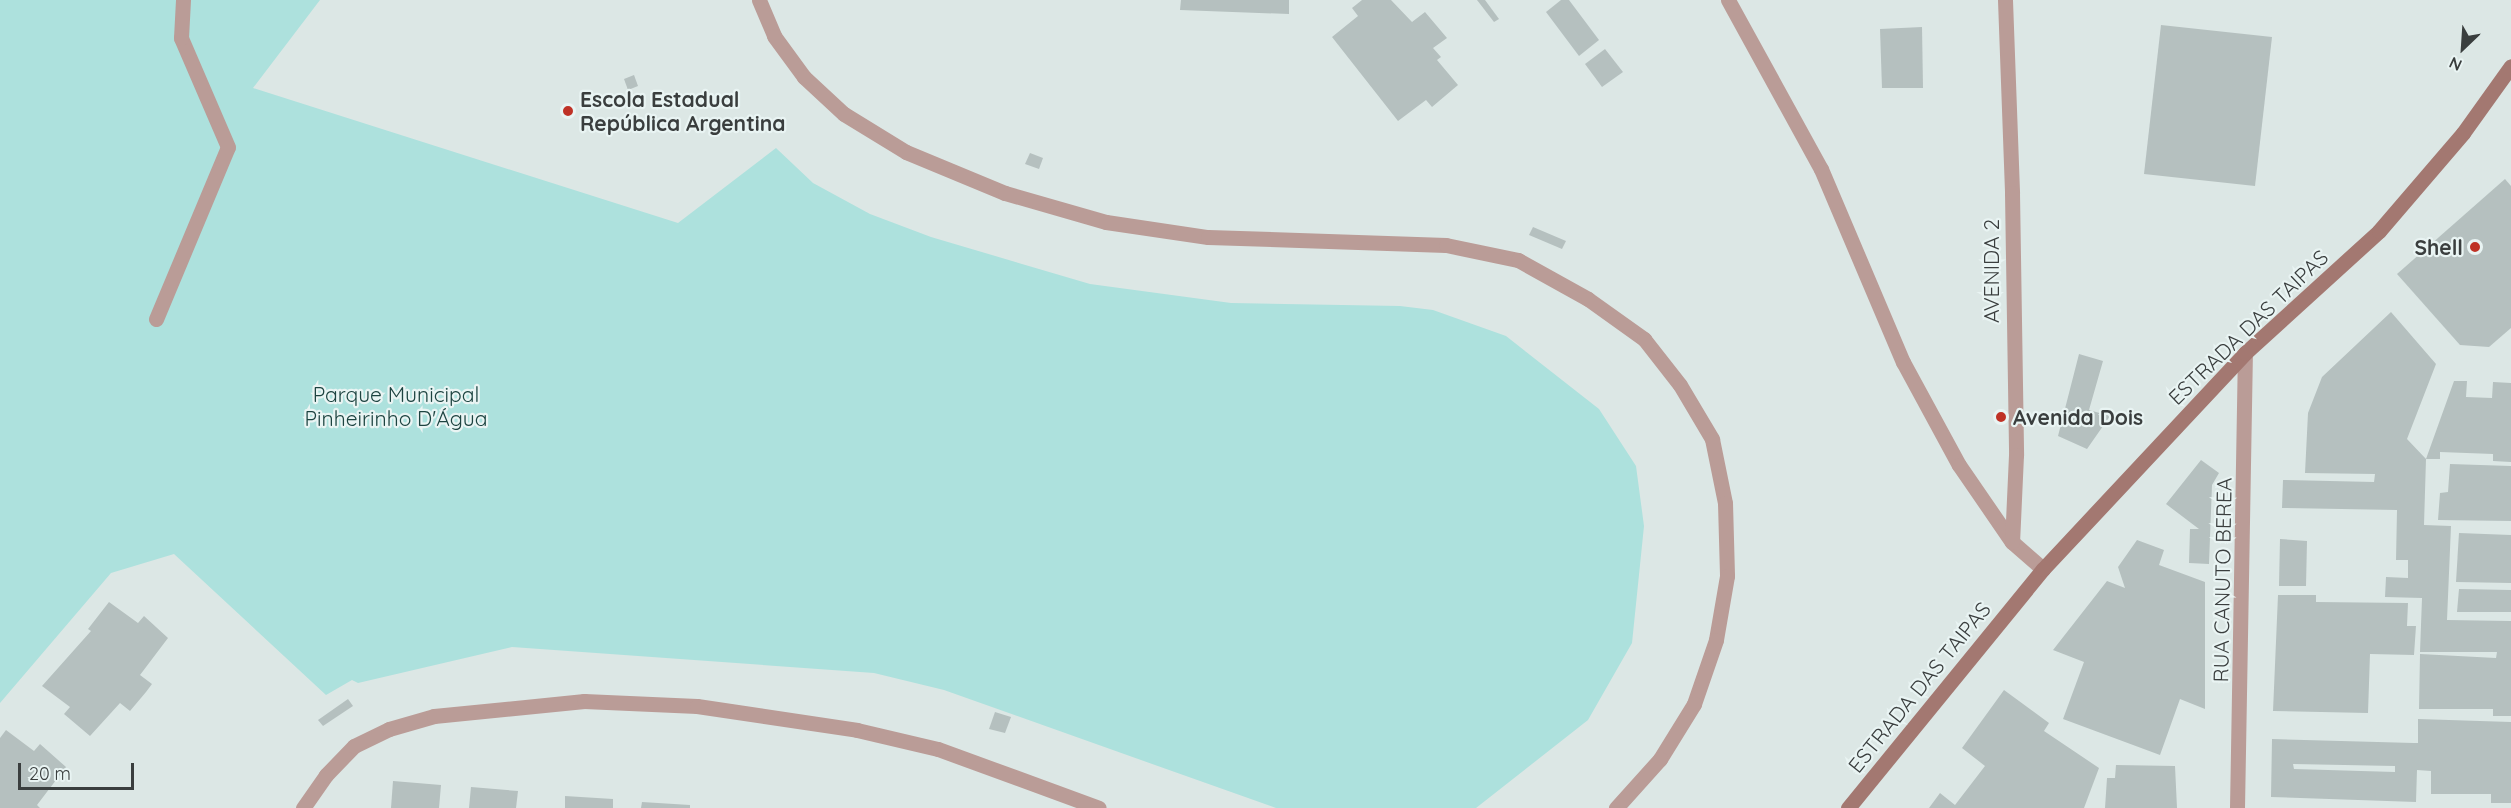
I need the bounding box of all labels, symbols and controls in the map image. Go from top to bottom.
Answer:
north arrow [2433,18,2493,78]
text: N [2446,53,2465,76]
place label: Escola Estadual República Argentina [580,86,785,136]
marker: Escola Estadual República Argentina [561,104,575,118]
street label: AVENIDA 2 [1978,219,2004,323]
place label: Shell [2414,234,2463,260]
marker: Shell [2468,240,2482,254]
street label: ESTRADA DAS TAIPAS [2163,244,2333,410]
park label: Parque Municipal Pinheirinho D'Água [305,381,487,431]
place label: Avenida Dois [2013,404,2143,430]
marker: Avenida Dois [1994,410,2008,424]
street label: RUA CANUTO BEREA [2208,477,2236,683]
street label: ESTRADA DAS TAIPAS [1842,597,1996,777]
scale bar [21,751,136,789]
text: 20 m [29,762,71,785]

